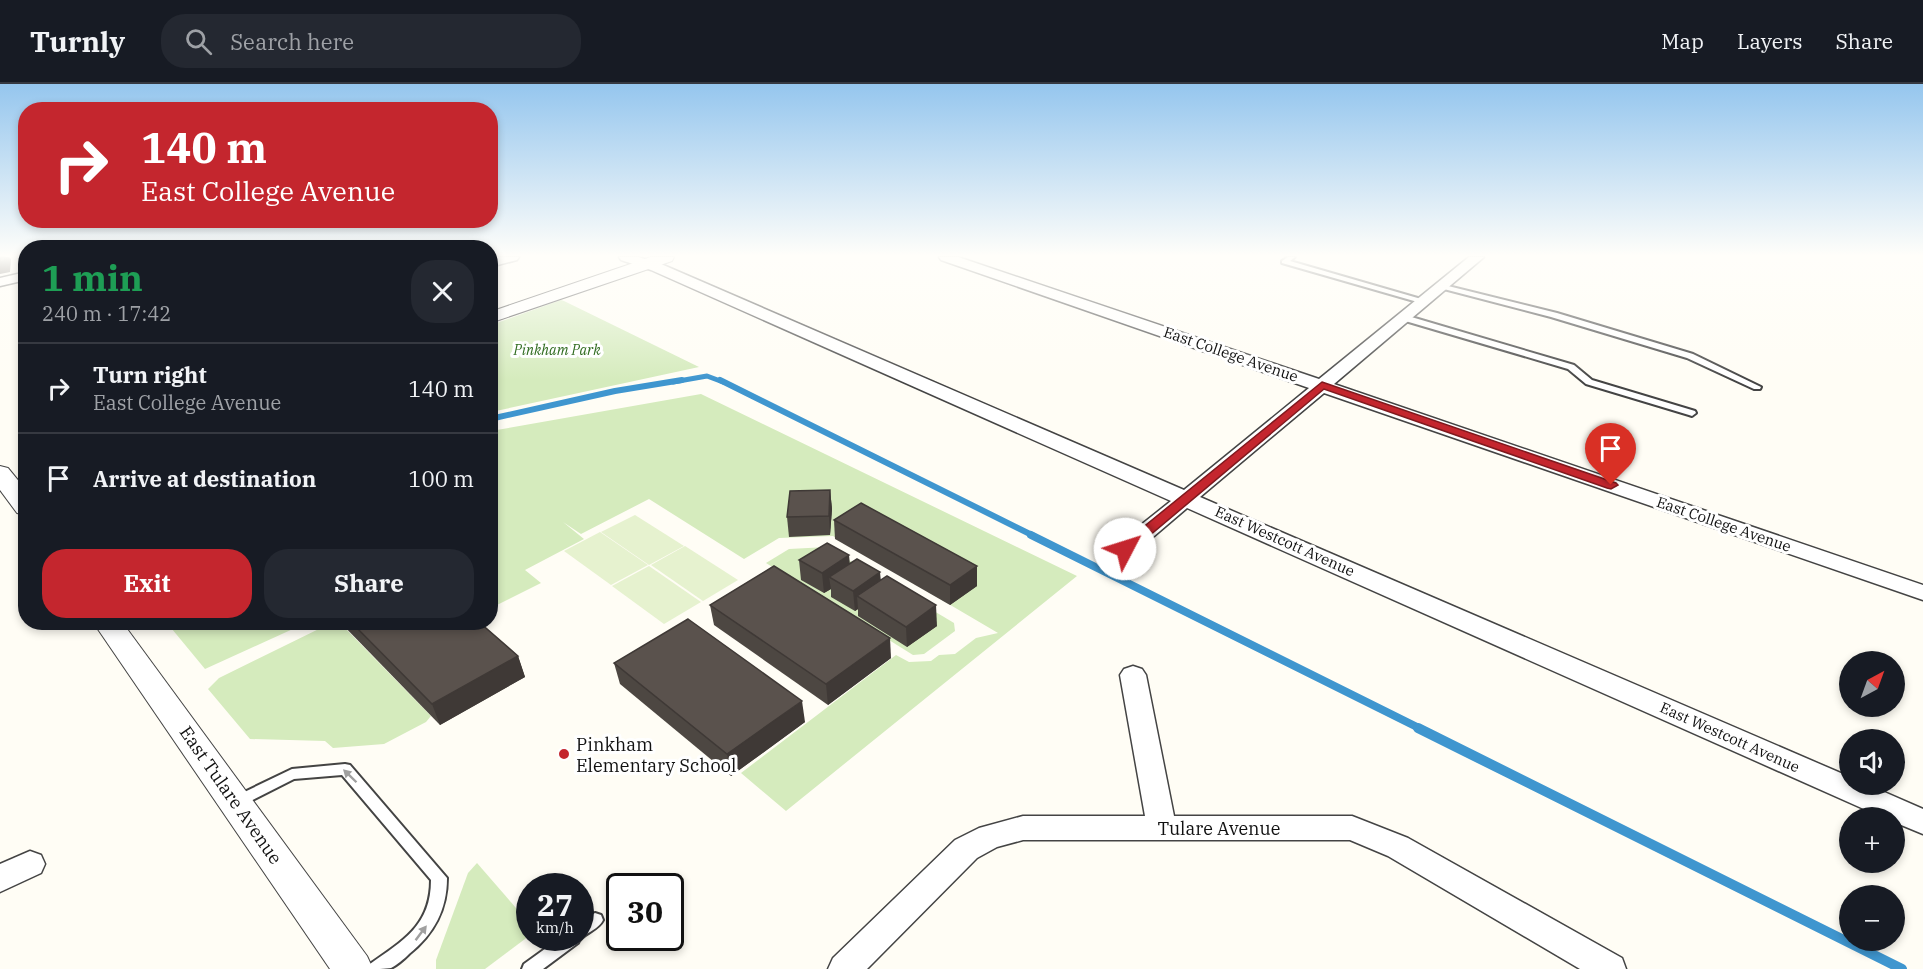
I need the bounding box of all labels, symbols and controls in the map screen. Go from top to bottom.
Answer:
search box [161,14,581,68]
text: Turnly [30,23,125,60]
icon: search [182,25,215,58]
text: Search here [230,27,354,56]
text: Map [1661,27,1704,55]
text: Layers [1737,27,1803,55]
text: Share [1836,27,1893,55]
text: 140 m [141,120,267,175]
icon: right [42,126,120,204]
text: East College Avenue [141,173,395,208]
text: 1 min [42,254,143,301]
button: close [411,260,474,323]
text: 240 m · 17:42 [42,300,171,327]
street label: East College Avenue [1161,322,1301,386]
park label: Pinkham Park [512,341,601,359]
text: Turn right [93,360,207,389]
icon: right [42,372,75,405]
text: 140 m [408,374,474,403]
text: East College Avenue [93,389,281,416]
pin [1585,423,1636,485]
icon: arrive [1594,432,1627,465]
icon: arrive [42,462,75,495]
text: Arrive at destination [93,464,316,493]
text: 100 m [408,464,474,493]
street label: East College Avenue [1654,492,1794,556]
street label: East Westcott Avenue [1212,502,1358,580]
position arrow [1093,517,1157,581]
button: Exit [42,549,252,618]
button: Share [264,549,474,618]
north arrow [1839,651,1905,717]
map controls [1839,651,1905,951]
street label: East Westcott Avenue [1657,698,1803,776]
street label: East Tulare Avenue [175,721,287,869]
button: sound [1839,729,1905,795]
place label: Pinkham Elementary School [576,733,736,777]
marker: Pinkham Elementary School [557,747,571,761]
one-way arrow [343,770,357,784]
button: + [1839,807,1905,873]
street label: Tulare Avenue [1158,817,1280,840]
speed limit sign: 30 [606,873,684,951]
text: 27 [537,885,573,924]
button: − [1839,885,1905,951]
text: km/h [536,918,574,937]
one-way arrow [415,925,428,941]

